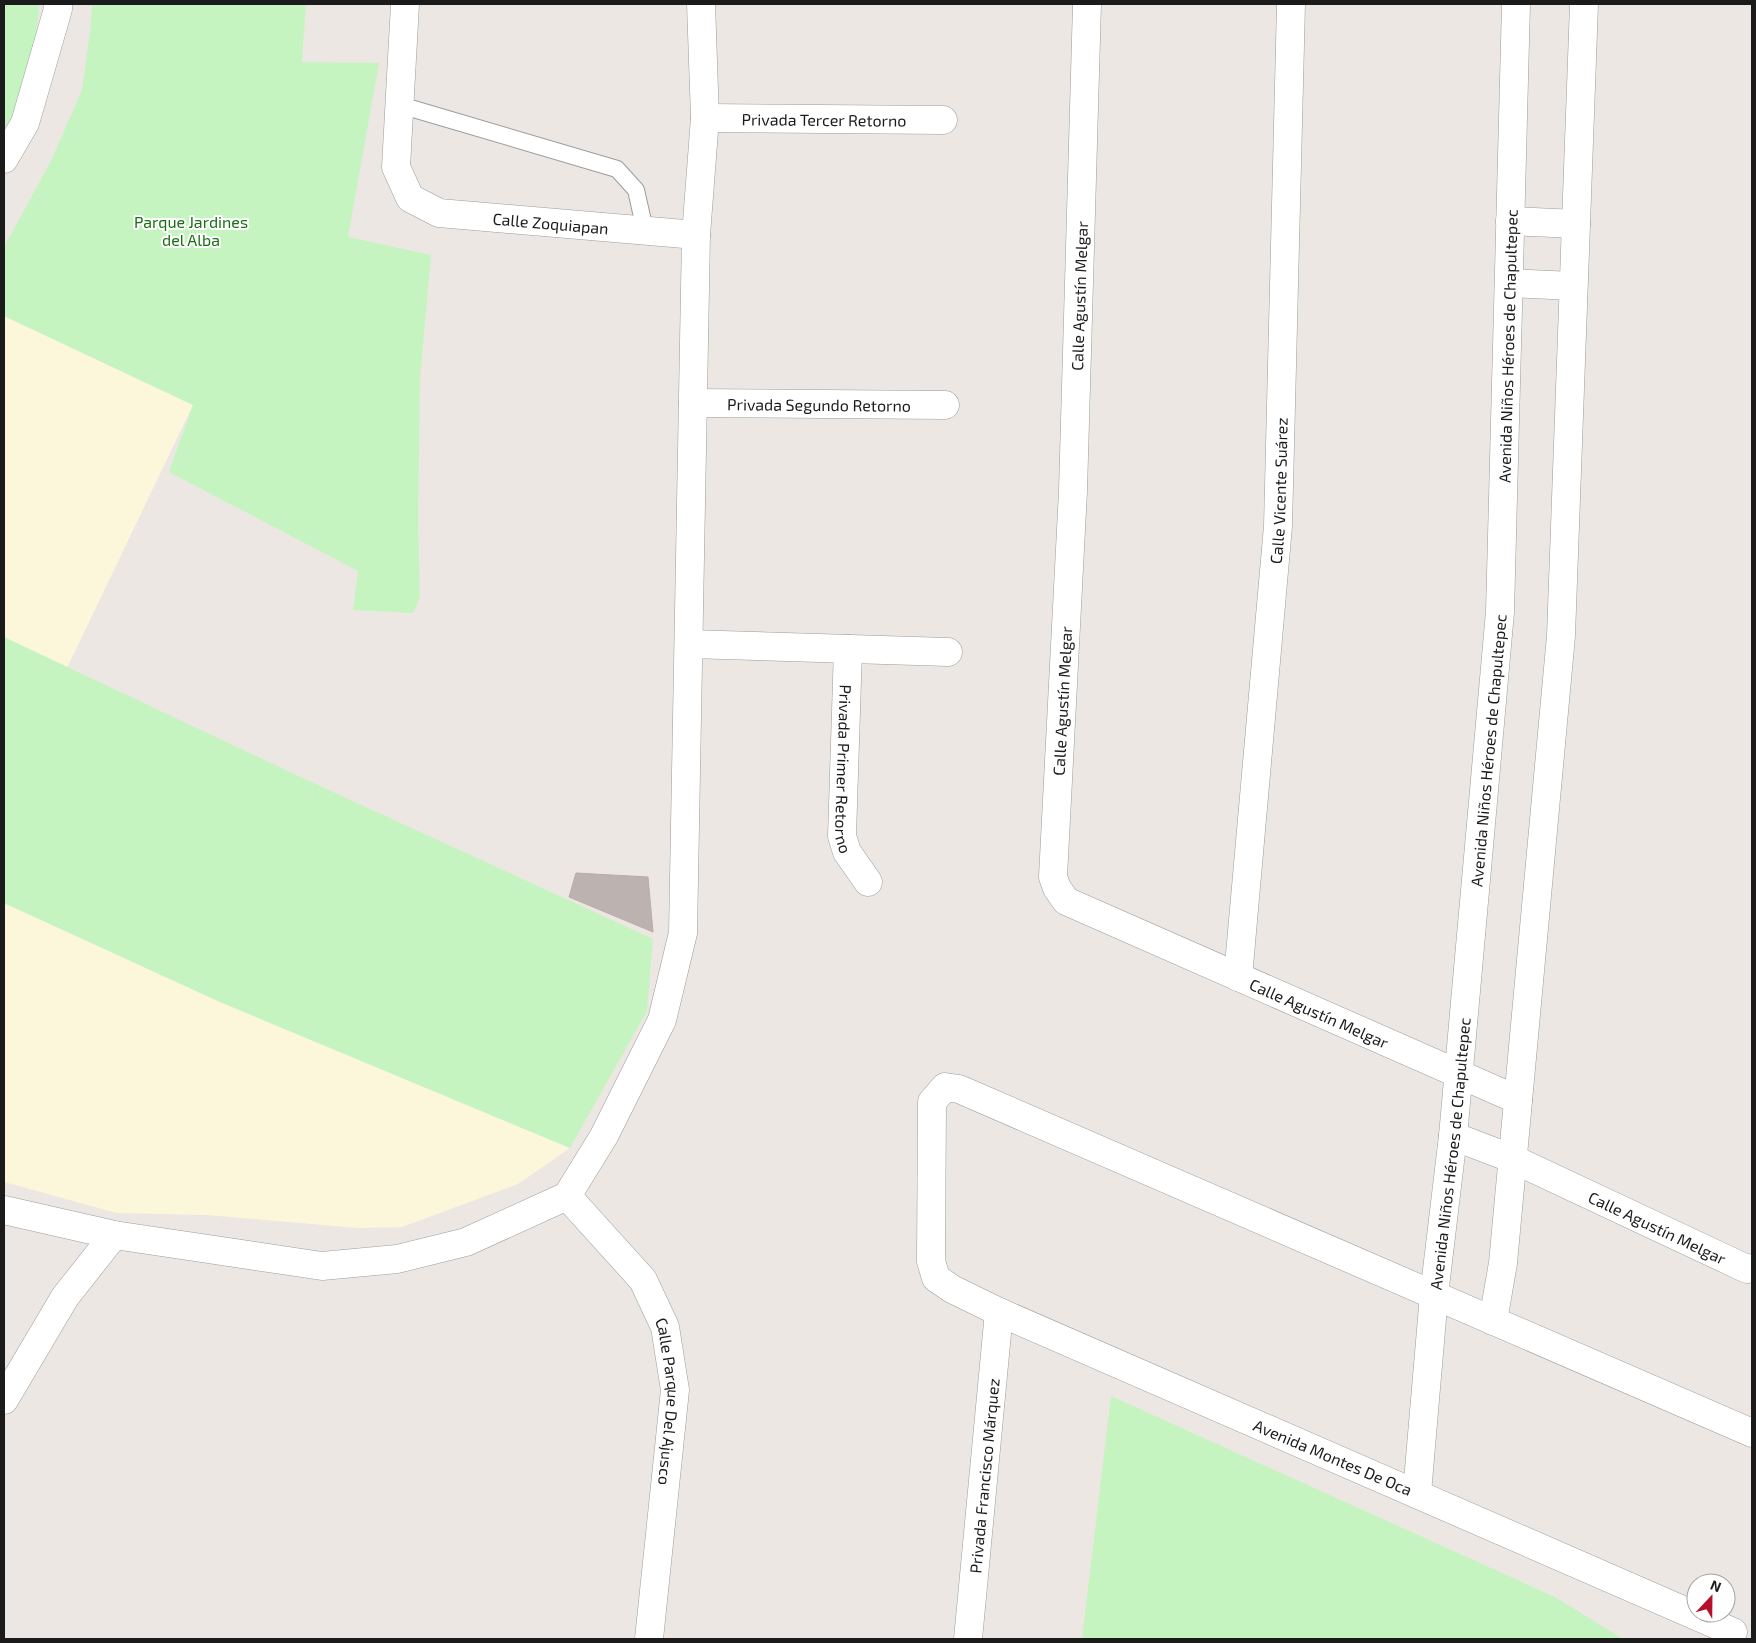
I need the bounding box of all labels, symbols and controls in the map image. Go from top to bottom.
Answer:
street label: Privada Tercer Retorno [741,109,907,129]
street label: Calle Zoquiapan [492,208,609,237]
street label: Avenida Niños Héroes de Chapultepec [1494,209,1520,483]
park label: Parque Jardines del Alba [134,212,248,249]
street label: Calle Agustín Melgar [1067,220,1091,371]
street label: Privada Segundo Retorno [727,394,911,414]
street label: Calle Vicente Suárez [1265,417,1290,565]
street label: Avenida Niños Héroes de Chapultepec [1466,613,1509,888]
street label: Calle Agustín Melgar [1049,625,1075,776]
street label: Privada Primer Retorno [833,684,856,856]
street label: Calle Agustín Melgar [1247,974,1392,1052]
street label: Avenida Niños Héroes de Chapultepec [1425,1016,1473,1291]
street label: Calle Agustín Melgar [1586,1186,1730,1268]
street label: Calle Parque Del Ajusco [652,1314,684,1486]
street label: Privada Francisco Márquez [965,1377,1002,1574]
street label: Avenida Montes De Oca [1251,1415,1415,1499]
north arrow [1686,1573,1736,1623]
text: N [1708,1576,1724,1595]

